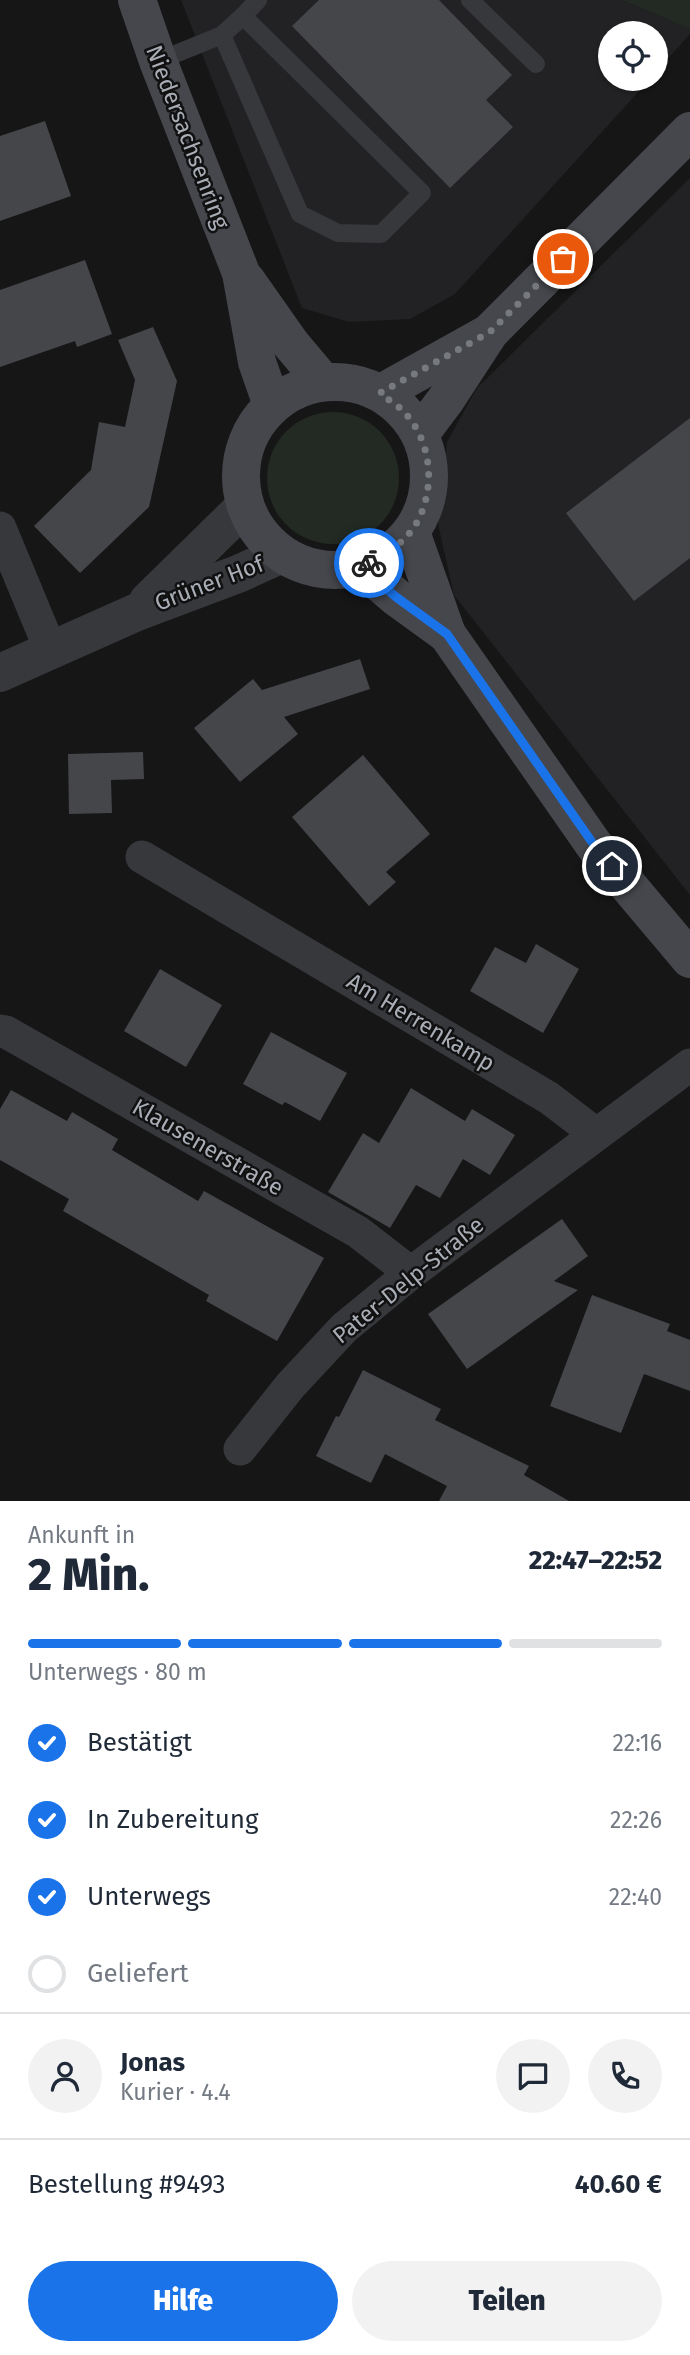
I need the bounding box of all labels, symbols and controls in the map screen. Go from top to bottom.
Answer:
map controls [598,21,668,91]
button: locate [598,21,668,91]
street label: Niedersachsenring [140,41,236,233]
pin [533,229,593,289]
icon: bag [544,240,582,278]
courier [334,528,404,598]
icon: bike [350,544,388,582]
street label: Grüner Hof [151,549,270,617]
pin [582,836,642,896]
icon: home [593,847,631,885]
street label: Am Herrenkamp [342,967,500,1077]
street label: Klausenerstraße [128,1092,288,1202]
street label: Pater-Delp-Straße [327,1211,489,1349]
text: Ankunft in [28,1521,135,1549]
text: 22:47–22:52 [529,1545,662,1576]
text: 2 Min. [28,1547,149,1602]
text: Unterwegs · 80 m [28,1658,207,1686]
icon: check [28,1724,66,1762]
text: Bestätigt [87,1727,192,1758]
text: 22:16 [612,1729,662,1757]
icon: check [28,1801,66,1839]
text: In Zubereitung [87,1804,259,1835]
text: 22:26 [610,1806,662,1834]
icon: check [28,1878,66,1916]
text: Unterwegs [87,1881,211,1912]
text: 22:40 [609,1883,662,1911]
text: Geliefert [87,1958,189,1989]
button: person [28,2039,102,2113]
button: chat [496,2039,570,2113]
button: phone [588,2039,662,2113]
text: Jonas [120,2047,185,2078]
text: Kurier · 4.4 [120,2078,230,2106]
text: Bestellung #9493 [28,2169,226,2200]
text: 40.60 € [575,2169,662,2200]
button: Hilfe [28,2261,338,2341]
button: Teilen [352,2261,662,2341]

